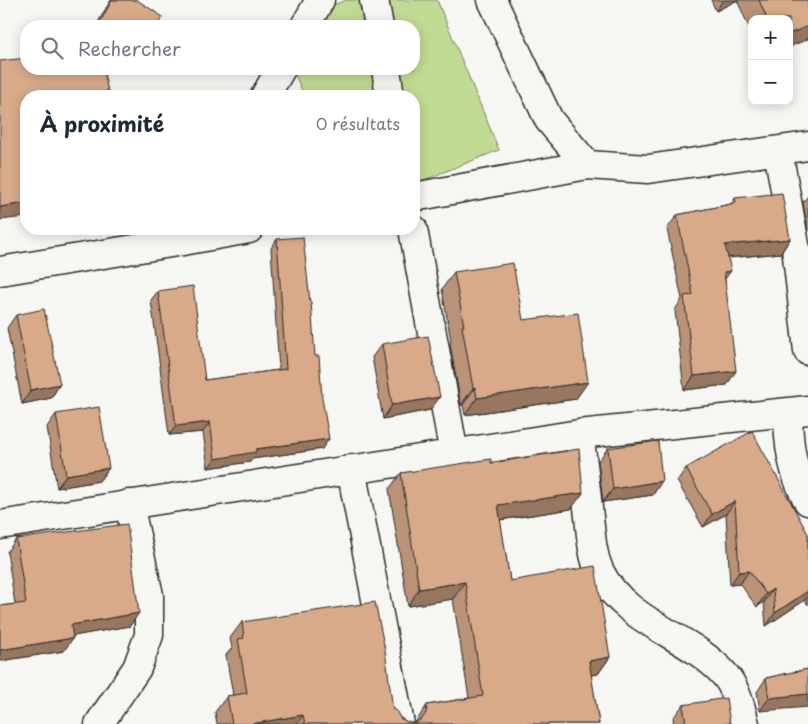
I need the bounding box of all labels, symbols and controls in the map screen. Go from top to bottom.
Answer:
map controls [748,15,793,105]
button: + [748,15,793,60]
search box [20,20,420,75]
icon: search [38,34,66,62]
text: Rechercher [78,34,181,62]
button: − [748,60,793,105]
text: À proximité [40,107,164,139]
text: 0 résultats [316,111,400,135]

